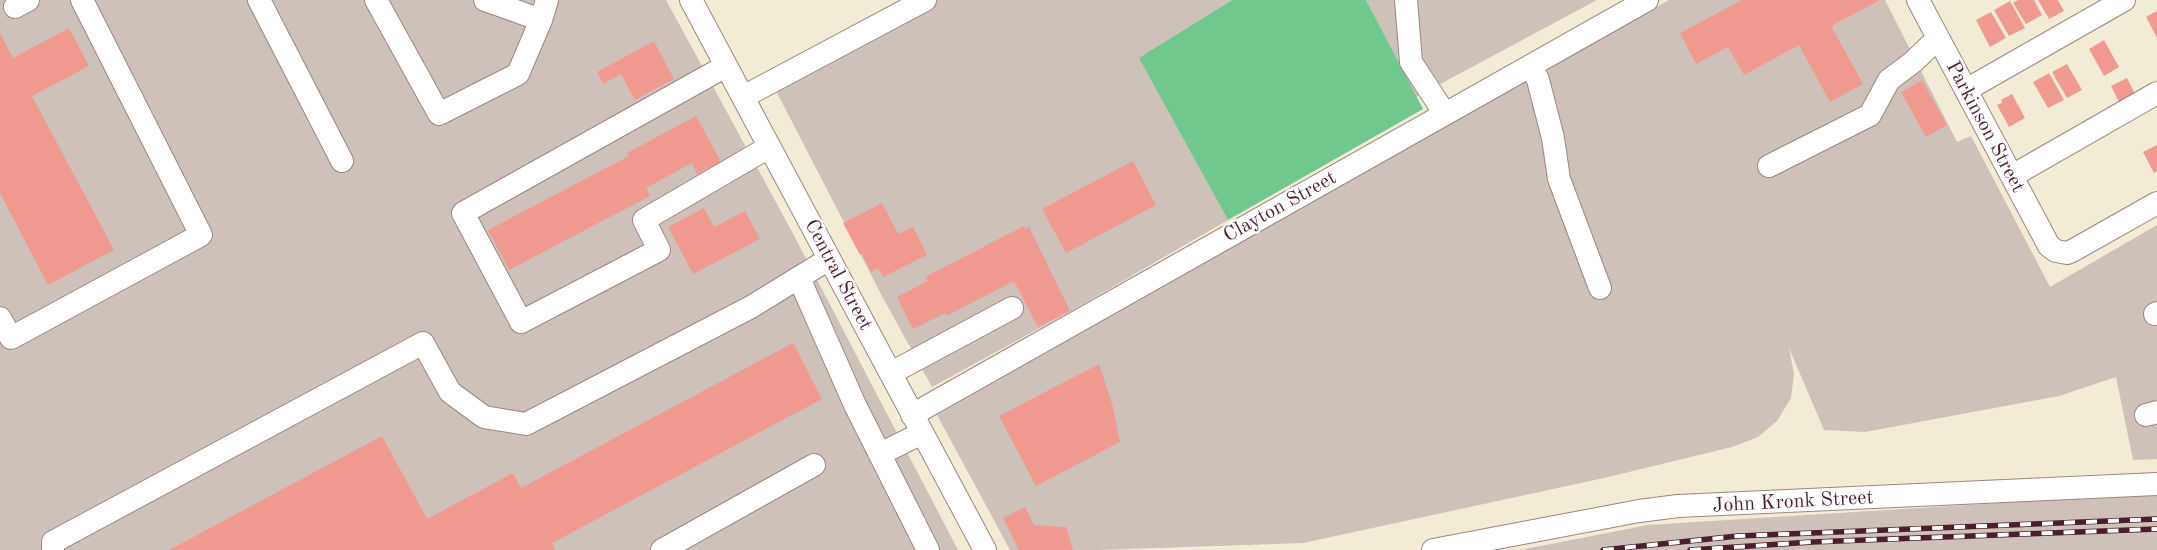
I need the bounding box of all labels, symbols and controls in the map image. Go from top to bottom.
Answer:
street label: Parkinson Street [1940,57,2030,197]
street label: Clayton Street [1219,166,1341,248]
street label: Central Street [799,215,877,335]
street label: John Kronk Street [1712,486,1874,518]

